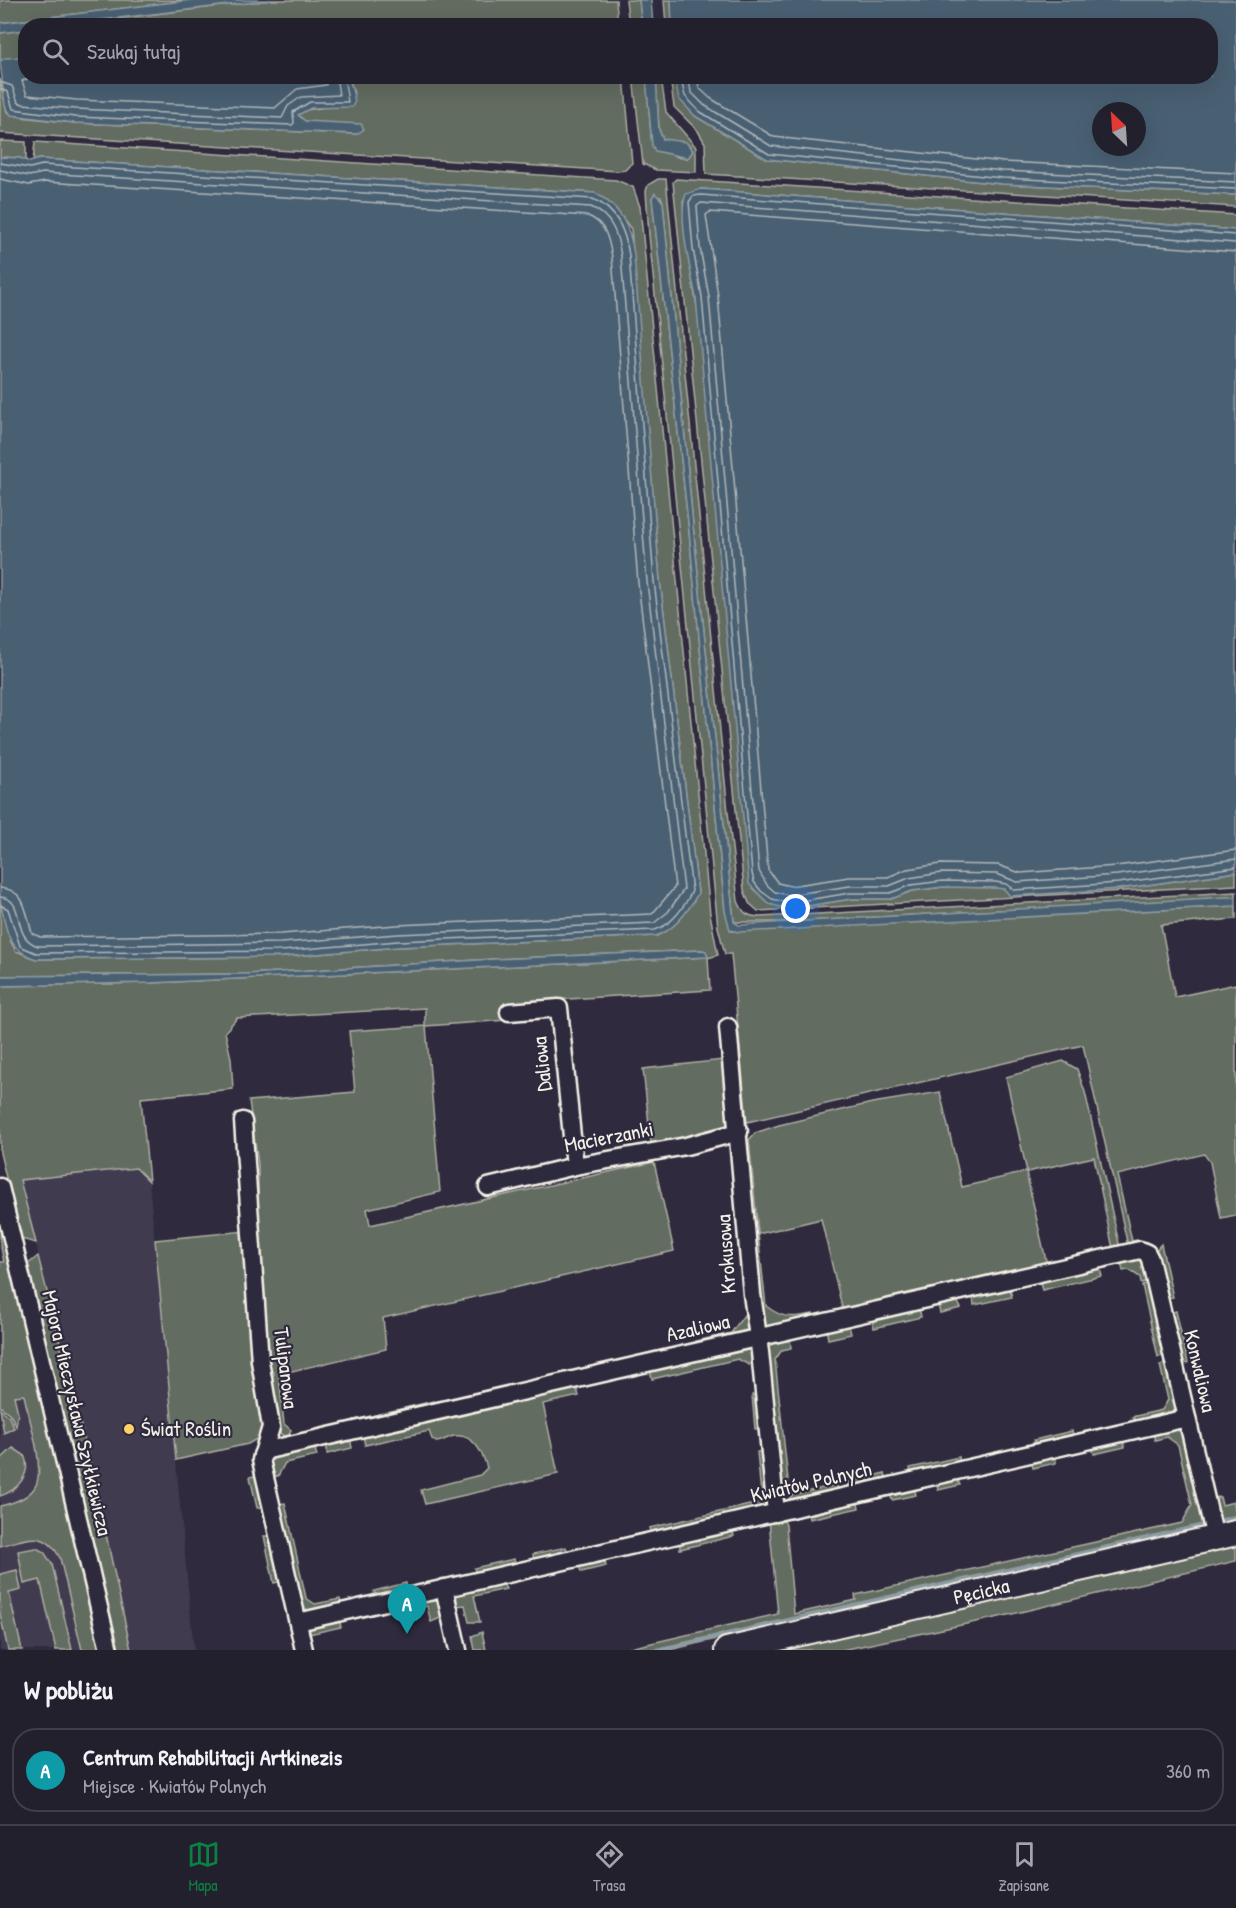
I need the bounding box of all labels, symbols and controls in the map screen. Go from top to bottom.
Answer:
search box [18,18,1218,84]
icon: search [39,35,72,68]
text: Szukaj tutaj [87,36,181,66]
north arrow [1092,102,1146,156]
your location [781,894,810,923]
street label: Daliowa [524,1035,559,1093]
street label: Macierzanki [562,1114,656,1159]
street label: Krokusowa [708,1214,743,1295]
street label: Majora Mieczysława Szyłkiewicza [35,1287,120,1538]
street label: Azaliowa [663,1306,732,1349]
street label: Tulipanowa [267,1326,306,1410]
street label: Konwaliowa [1177,1327,1224,1415]
place label: Świat Roślin [141,1414,231,1443]
marker: Świat Roślin [122,1422,136,1436]
street label: Kwiatów Polnych [748,1453,874,1510]
street label: Pęcicka [950,1571,1012,1611]
pin: A [388,1584,426,1634]
text: W pobliżu [24,1672,113,1707]
text: Centrum Rehabilitacji Artkinezis [83,1742,342,1772]
text: A [41,1757,50,1784]
text: 360 m [1166,1757,1210,1784]
text: Miejsce · Kwiatów Polnych [83,1772,266,1799]
tab: Mapa [187,1838,220,1896]
tab: Trasa [593,1838,626,1896]
tab: Zapisane [999,1838,1049,1896]

